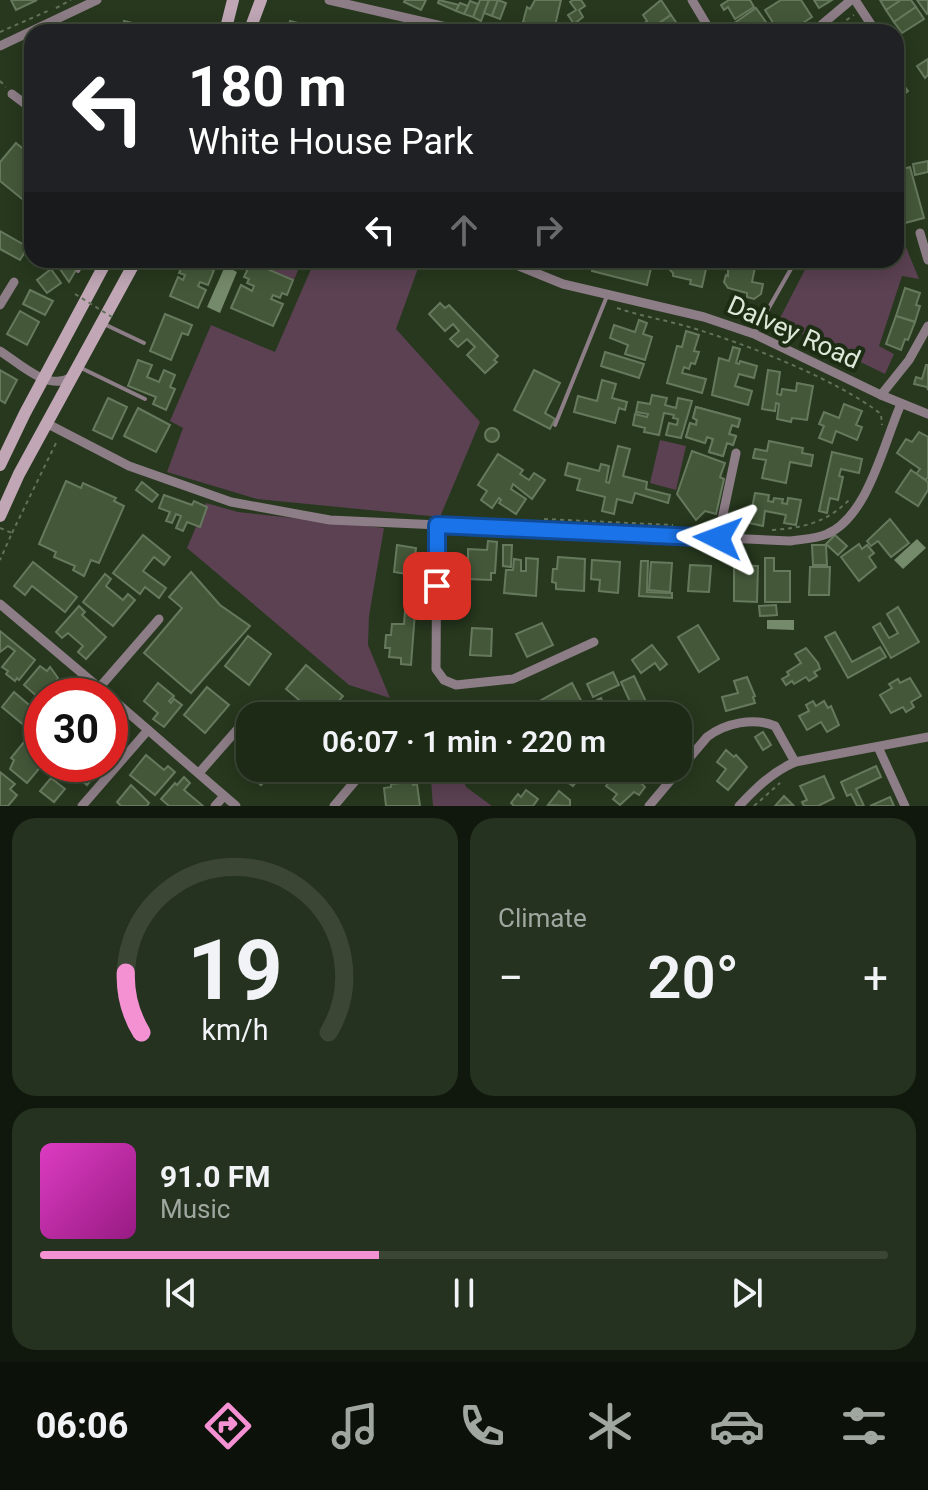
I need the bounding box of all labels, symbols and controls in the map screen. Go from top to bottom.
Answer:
text: 180 m [188,54,347,120]
icon: left [56,56,160,160]
text: White House Park [188,121,474,163]
icon: left [358,208,402,252]
icon: ahead [442,208,486,252]
icon: right [526,208,570,252]
street label: Dalvey Road [723,289,865,375]
position arrow [676,496,760,580]
pin [403,552,471,620]
icon: arrive [415,564,459,608]
speed limit sign: 30 [24,678,128,782]
text: 06:07 · 1 min · 220 m [322,724,606,759]
text: Climate [498,903,587,933]
text: 19 [187,922,283,1019]
text: 20° [647,942,739,1013]
text: − [498,952,523,1004]
text: + [863,952,888,1004]
text: km/h [201,1013,269,1047]
text: 91.0 FM [160,1159,271,1194]
text: Music [160,1194,230,1224]
icon: previous [159,1271,203,1315]
icon: pause [442,1271,486,1315]
icon: next [725,1271,769,1315]
icon: directions [200,1398,256,1454]
icon: music [327,1398,383,1454]
icon: phone [454,1398,510,1454]
icon: climate [582,1398,638,1454]
icon: car [709,1398,765,1454]
icon: filters [836,1398,892,1454]
text: 06:06 [36,1405,128,1447]

